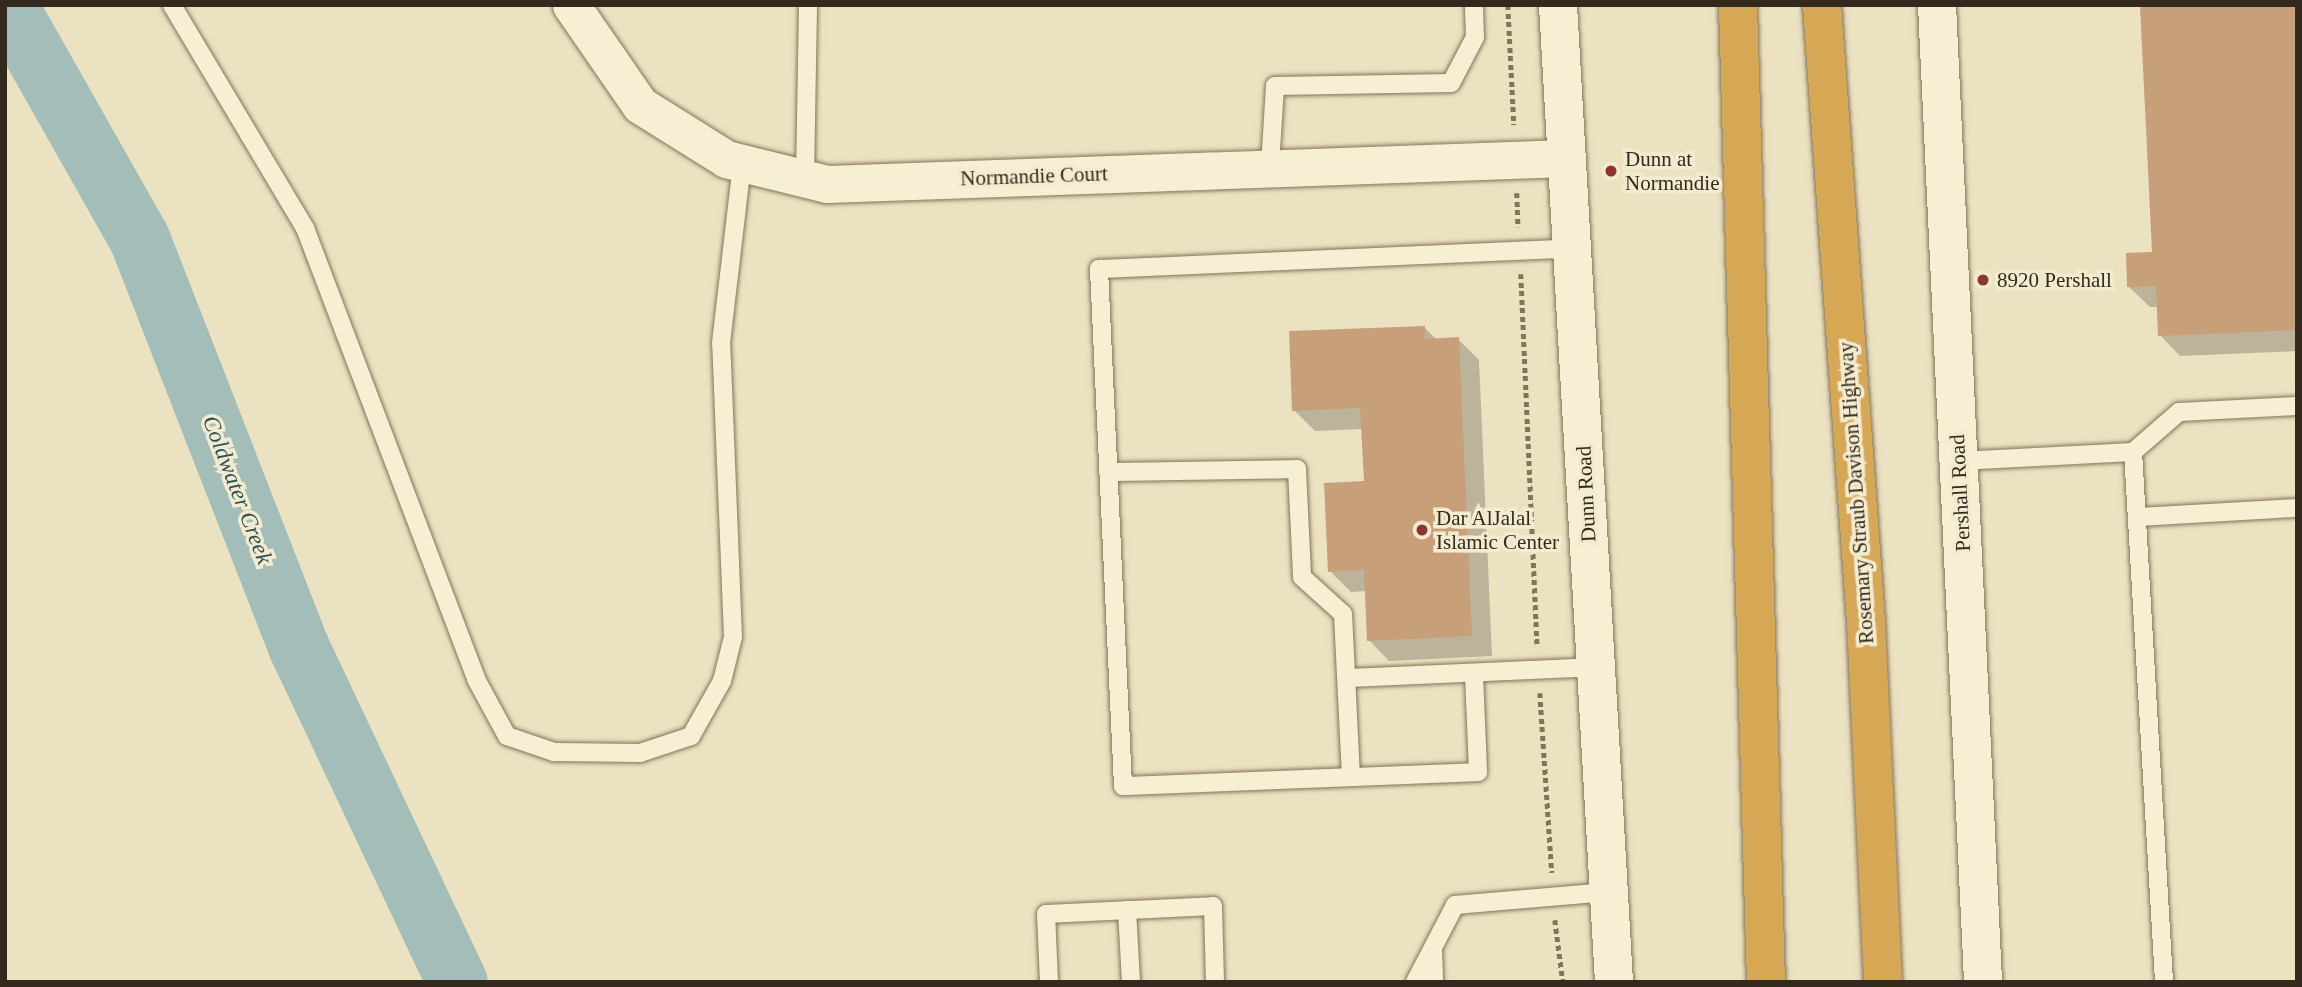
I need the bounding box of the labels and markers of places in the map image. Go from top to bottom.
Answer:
place label: Dunn at Normandie [1625,146,1719,196]
marker: Dunn at Normandie [1603,163,1619,179]
place label: 8920 Pershall [1997,267,2112,293]
marker: 8920 Pershall [1975,272,1991,288]
place label: Dar AlJalal Islamic Center [1436,505,1559,555]
marker: Dar AlJalal Islamic Center [1414,522,1430,538]

